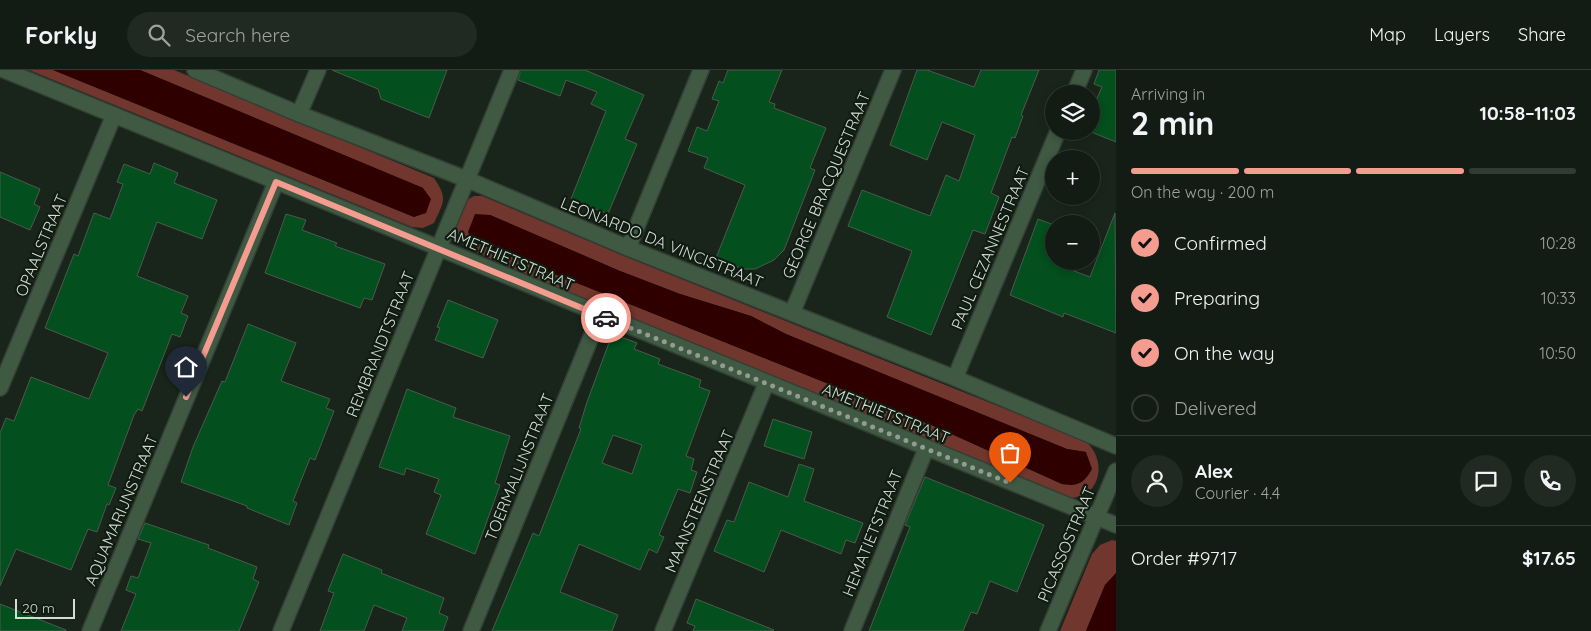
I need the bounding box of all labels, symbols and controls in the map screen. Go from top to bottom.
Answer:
search box [127,12,477,57]
text: Forkly [25,20,97,50]
icon: search [145,21,173,49]
text: Search here [185,23,290,47]
text: Map [1369,23,1406,46]
text: Layers [1434,23,1490,46]
text: Share [1518,23,1566,46]
text: Arriving in [1131,84,1205,104]
map controls [1045,85,1100,270]
button: layers [1045,85,1100,140]
street label: GEORGE BRACQUESTRAAT [777,88,875,282]
text: 10:58–11:03 [1480,101,1576,125]
text: 2 min [1131,103,1214,143]
button: + [1045,150,1100,205]
street label: PAUL CEZANNESTRAAT [947,163,1034,332]
text: On the way · 200 m [1131,182,1274,202]
street label: OPAALSTRAAT [10,190,72,299]
street label: LEONARDO DA VINCISTRAAT [558,192,766,292]
button: − [1045,215,1100,270]
street label: AMETHIETSTRAAT [445,223,578,295]
icon: check [1131,229,1159,257]
text: Confirmed [1174,231,1267,255]
text: 10:28 [1540,233,1576,253]
street label: REMBRANDTSTRAAT [342,268,419,420]
icon: check [1131,284,1159,312]
text: Preparing [1174,286,1260,310]
text: 10:33 [1541,288,1576,308]
courier [581,293,631,343]
icon: car [592,304,620,332]
icon: check [1131,339,1159,367]
text: On the way [1174,341,1275,365]
text: 10:50 [1539,343,1576,363]
pin [165,346,207,397]
icon: home [172,353,200,381]
street label: AMETHIETSTRAAT [819,378,953,448]
street label: TOERMALIJNSTRAAT [480,390,558,544]
text: Delivered [1174,396,1257,420]
street label: MAANSTEENSTRAAT [660,426,738,575]
street label: AQUAMARIJNSTRAAT [80,431,162,589]
pin [989,432,1031,483]
icon: bag [996,439,1024,467]
button: person [1131,455,1183,507]
button: chat [1460,455,1512,507]
button: phone [1524,455,1576,507]
text: Alex [1195,459,1233,483]
street label: HEMATIETSTRAAT [837,466,907,599]
street label: PICASSOSTRAAT [1033,483,1099,605]
text: Courier · 4.4 [1195,483,1280,503]
text: Order #9717 [1131,546,1237,570]
text: $17.65 [1522,546,1576,570]
scale bar [15,596,75,619]
text: 20 m [22,599,55,617]

